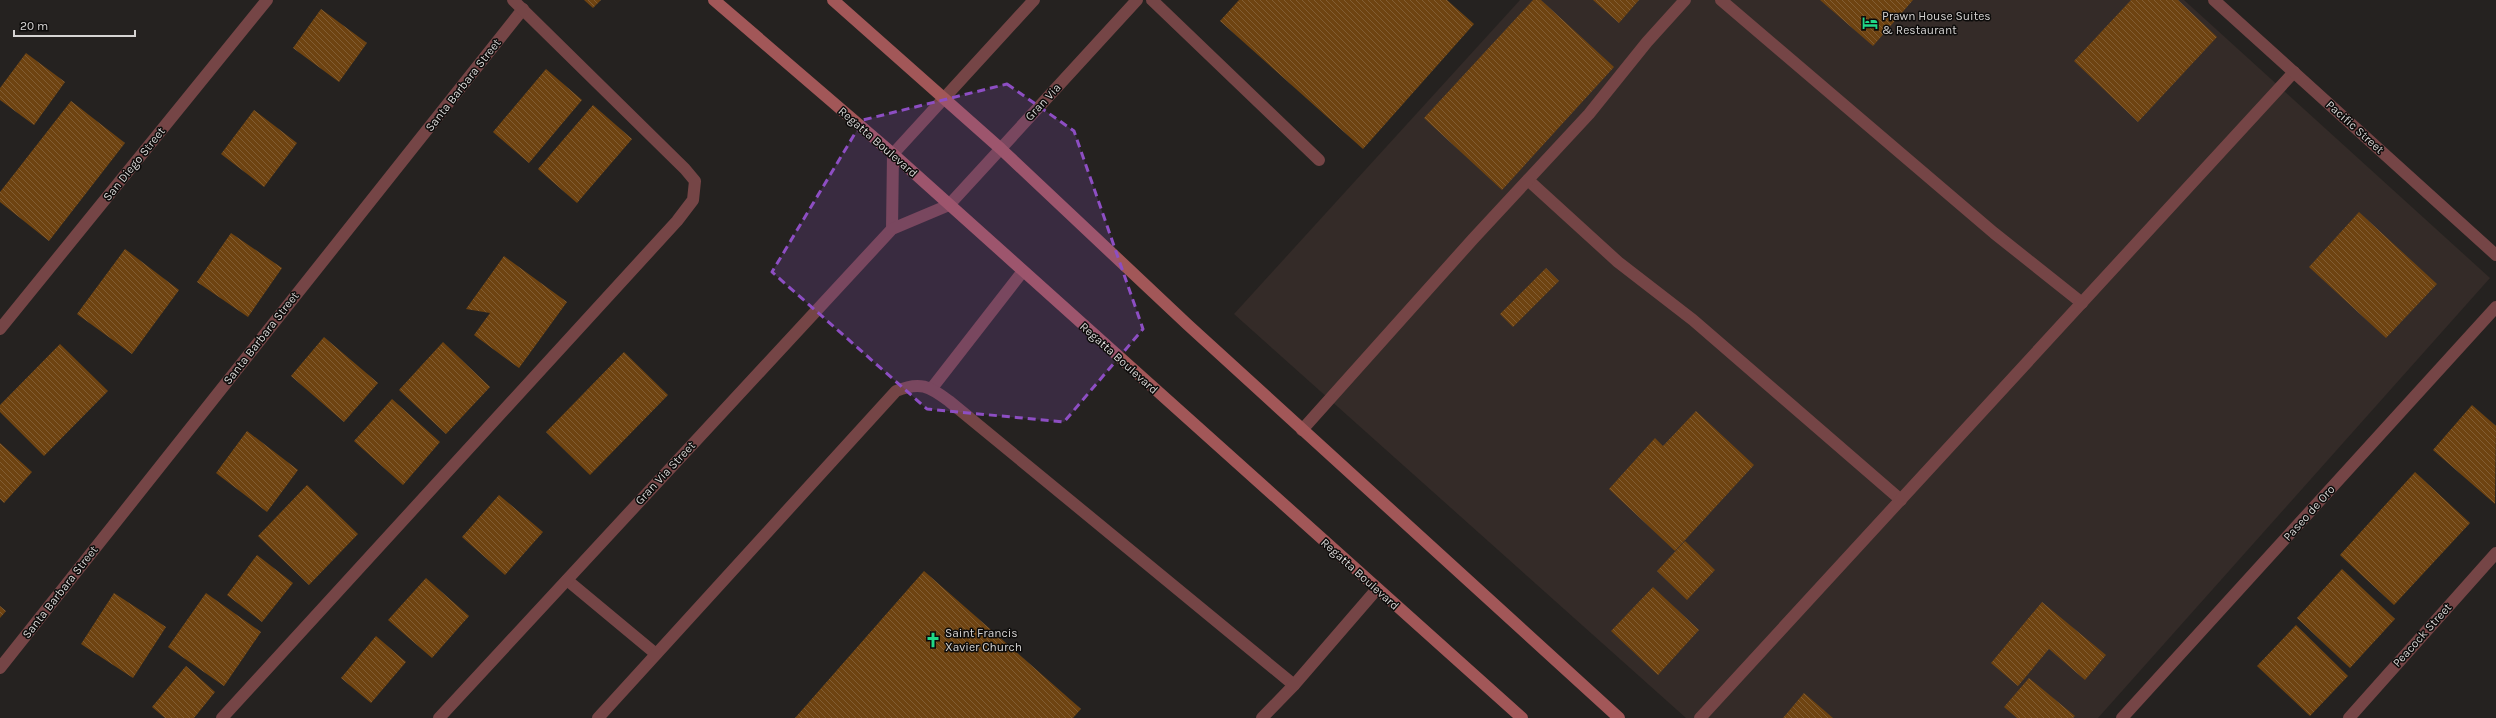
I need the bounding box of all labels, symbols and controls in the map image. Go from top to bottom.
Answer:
place label: Prawn House Suites & Restaurant [1882,9,1991,37]
scale bar [14,12,135,38]
hotel icon: Prawn House Suites & Restaurant [1861,14,1879,32]
text: 20 m [20,19,48,33]
street label: Santa Barbara Street [422,35,504,134]
street label: Gran Via [1022,81,1064,123]
street label: Pacific Street [2323,97,2387,157]
street label: Regatta Boulevard [836,104,920,180]
street label: San Diego Street [100,124,168,204]
street label: Santa Barbara Street [220,288,302,387]
street label: Regatta Boulevard [1077,319,1161,397]
street label: Gran Via Street [632,438,698,508]
street label: Paseo de Oro [2280,482,2338,544]
street label: Regatta Boulevard [1318,535,1402,613]
street label: Santa Barbara Street [19,542,101,641]
street label: Peacock Street [2390,600,2455,670]
place label: Saint Francis Xavier Church [945,626,1022,654]
church icon: Saint Francis Xavier Church [924,631,942,649]

